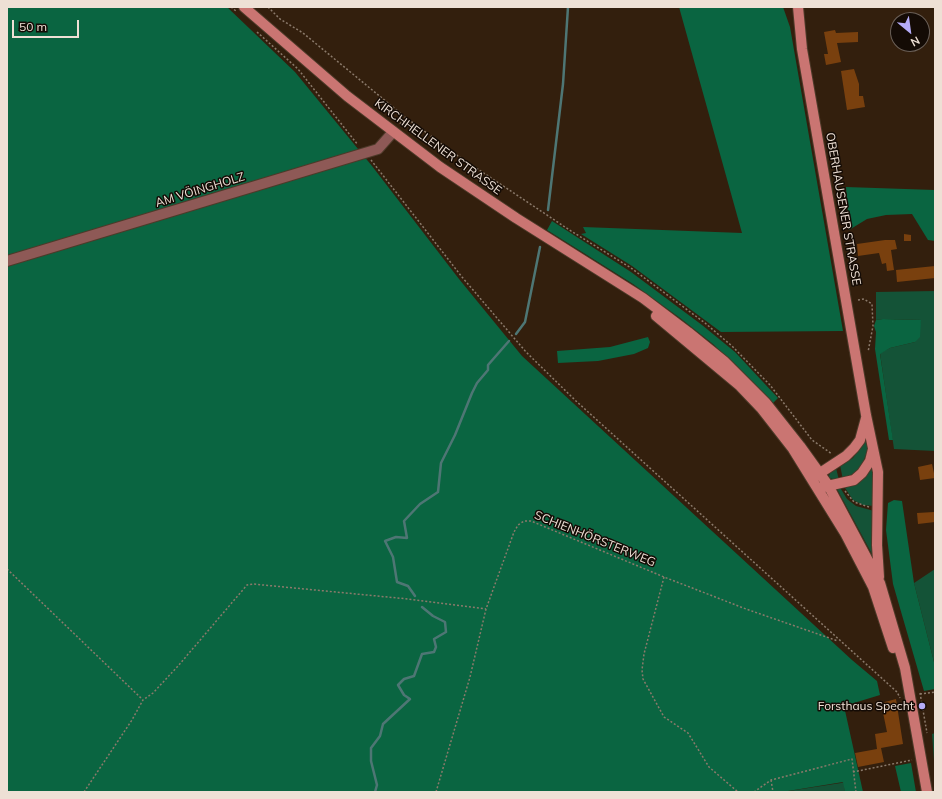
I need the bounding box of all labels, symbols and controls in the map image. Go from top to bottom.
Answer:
scale bar [14,12,81,38]
north arrow [890,12,930,52]
text: 50 m [19,19,47,34]
text: N [908,33,922,50]
street label: KIRCHHELLENER STRASSE [372,96,504,198]
street label: OBERHAUSENER STRASSE [822,131,864,287]
street label: AM VÖINGHOLZ [154,170,246,210]
street label: SCHIENHÖRSTERWEG [532,508,658,570]
place label: Forsthaus Specht [818,699,914,713]
marker: Forsthaus Specht [917,701,927,711]

